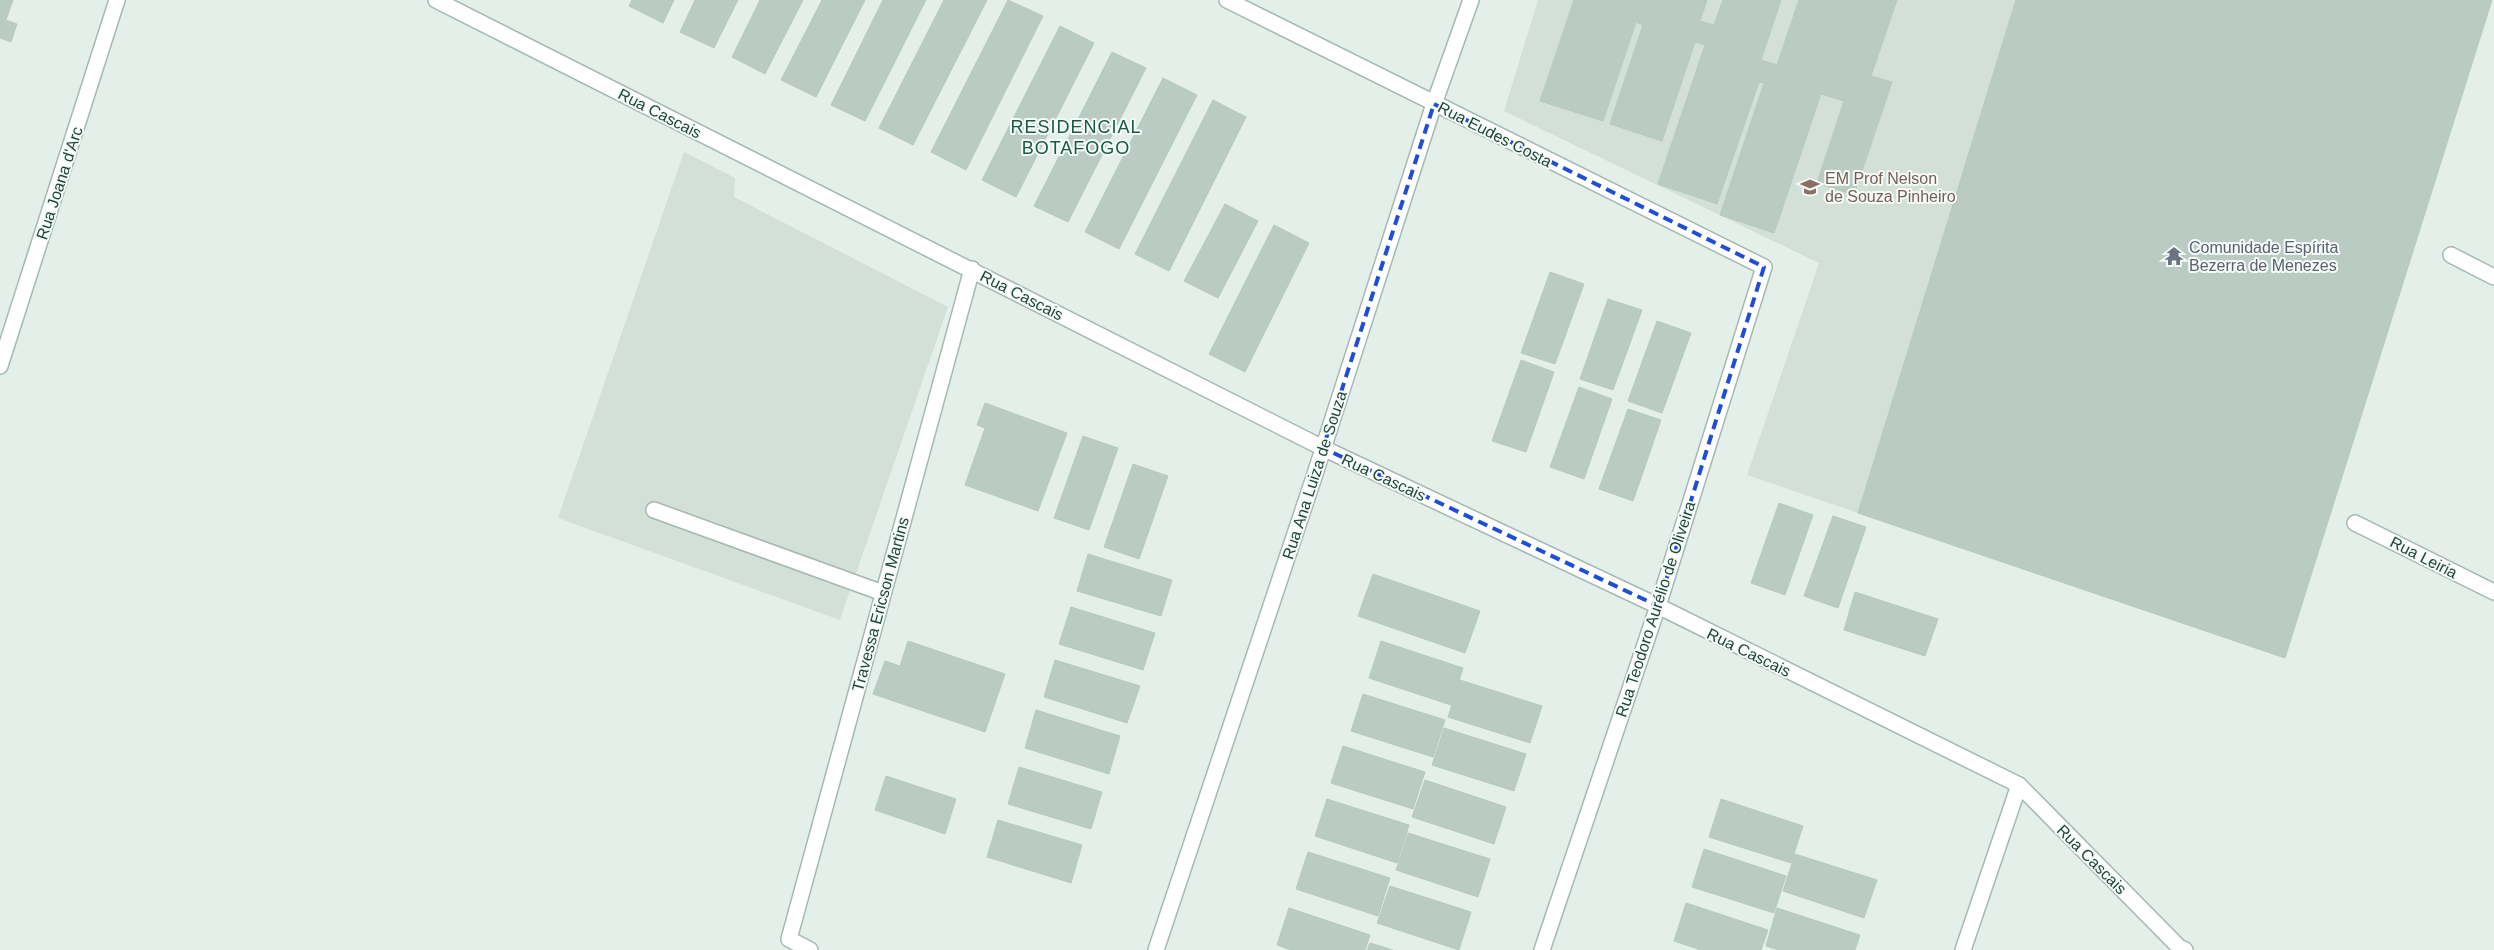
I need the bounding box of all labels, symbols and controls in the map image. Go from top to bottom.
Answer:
street label: Rua Cascais [616,85,704,142]
street label: Rua Eudes Costa [1435,98,1555,171]
district label: RESIDENCIAL BOTAFOGO [1010,117,1142,158]
street label: Rua Joana d'Arc [33,125,86,242]
place label: EM Prof Nelson de Souza Pinheiro [1825,170,1956,205]
school or university icon: EM Prof Nelson de Souza Pinheiro [1799,176,1821,198]
place label: Comunidade Espírita Bezerra de Menezes [2189,239,2339,274]
temple icon: Comunidade Espírita Bezerra de Menezes [2163,245,2185,267]
street label: Rua Cascais [978,267,1066,324]
street label: Rua Ana Luiza de Souza [1279,389,1350,562]
street label: Rua Cascais [1339,451,1428,504]
street label: Rua Teodoro Aurélio de Oliveira [1613,499,1698,719]
street label: Travessa Ericson Martins [849,515,912,693]
street label: Rua Leiria [2387,533,2460,582]
street label: Rua Cascais [1704,625,1793,680]
street label: Rua Cascais [2054,821,2130,897]

